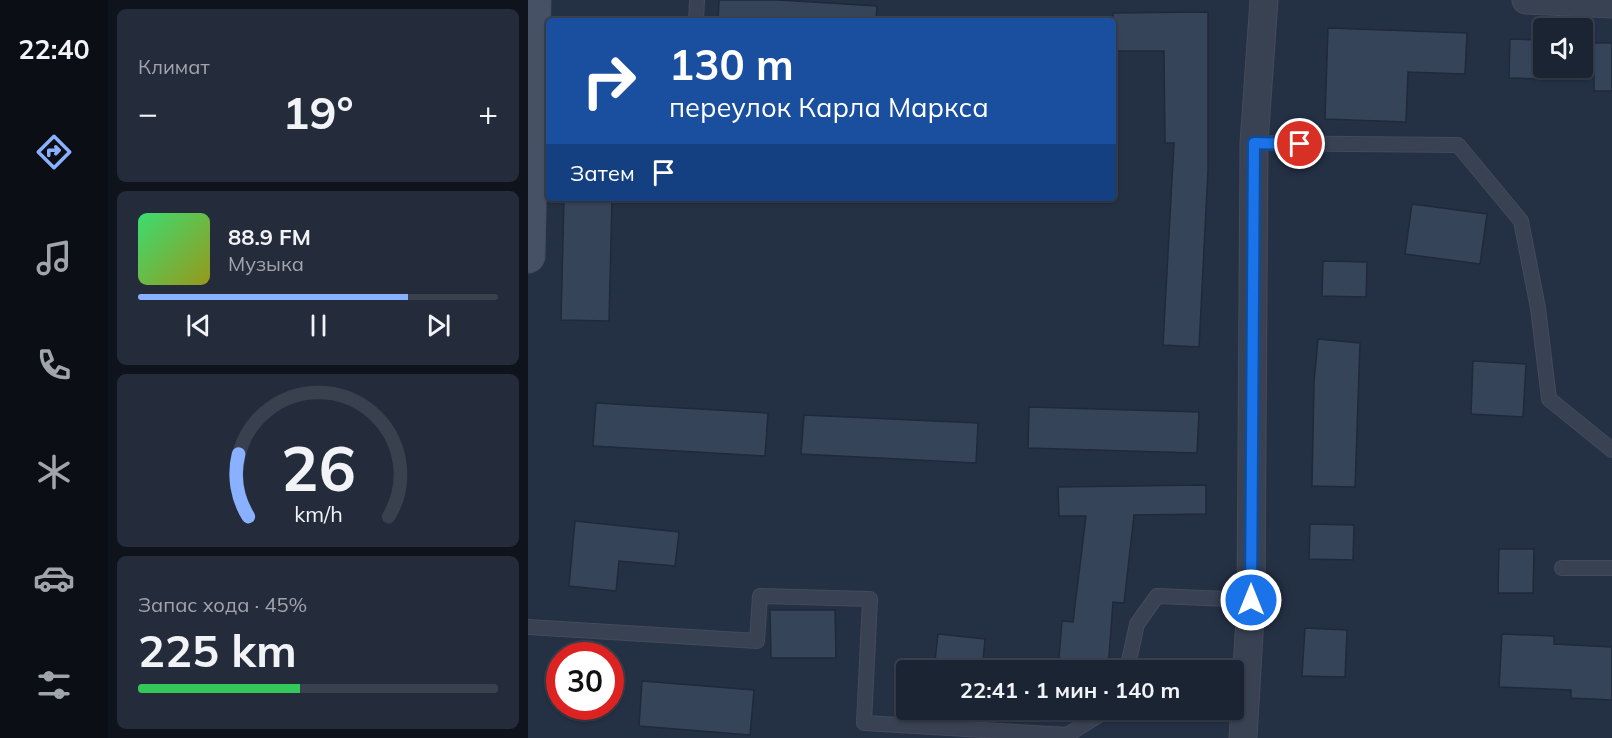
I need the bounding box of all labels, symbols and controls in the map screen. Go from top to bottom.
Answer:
map controls [1533,18,1593,78]
button: sound [1533,18,1593,78]
text: 22:40 [18,32,90,66]
text: 130 m [669,38,794,91]
icon: right [570,42,648,120]
text: Климат [138,54,210,79]
text: 19° [282,84,354,140]
text: переулок Карла Маркса [669,90,989,124]
text: − [138,92,158,133]
text: + [478,92,498,133]
pin [1274,118,1325,169]
icon: arrive [1283,127,1316,160]
icon: directions [33,131,75,173]
icon: arrive [647,156,680,189]
text: Затем [570,159,635,187]
text: 88.9 FM [228,223,311,251]
icon: music [33,237,75,279]
text: Музыка [228,251,304,276]
icon: previous [182,309,215,342]
icon: pause [302,309,335,342]
icon: next [422,309,455,342]
icon: phone [33,344,75,386]
text: 26 [281,428,355,507]
icon: climate [33,451,75,493]
text: km/h [294,501,342,528]
icon: car [33,557,75,599]
position arrow [1219,568,1283,632]
text: Запас хода · 45% [138,592,307,617]
text: 225 km [138,622,297,678]
speed limit sign: 30 [546,642,624,720]
icon: filters [33,664,75,706]
text: 22:41 · 1 мин · 140 m [960,676,1180,704]

